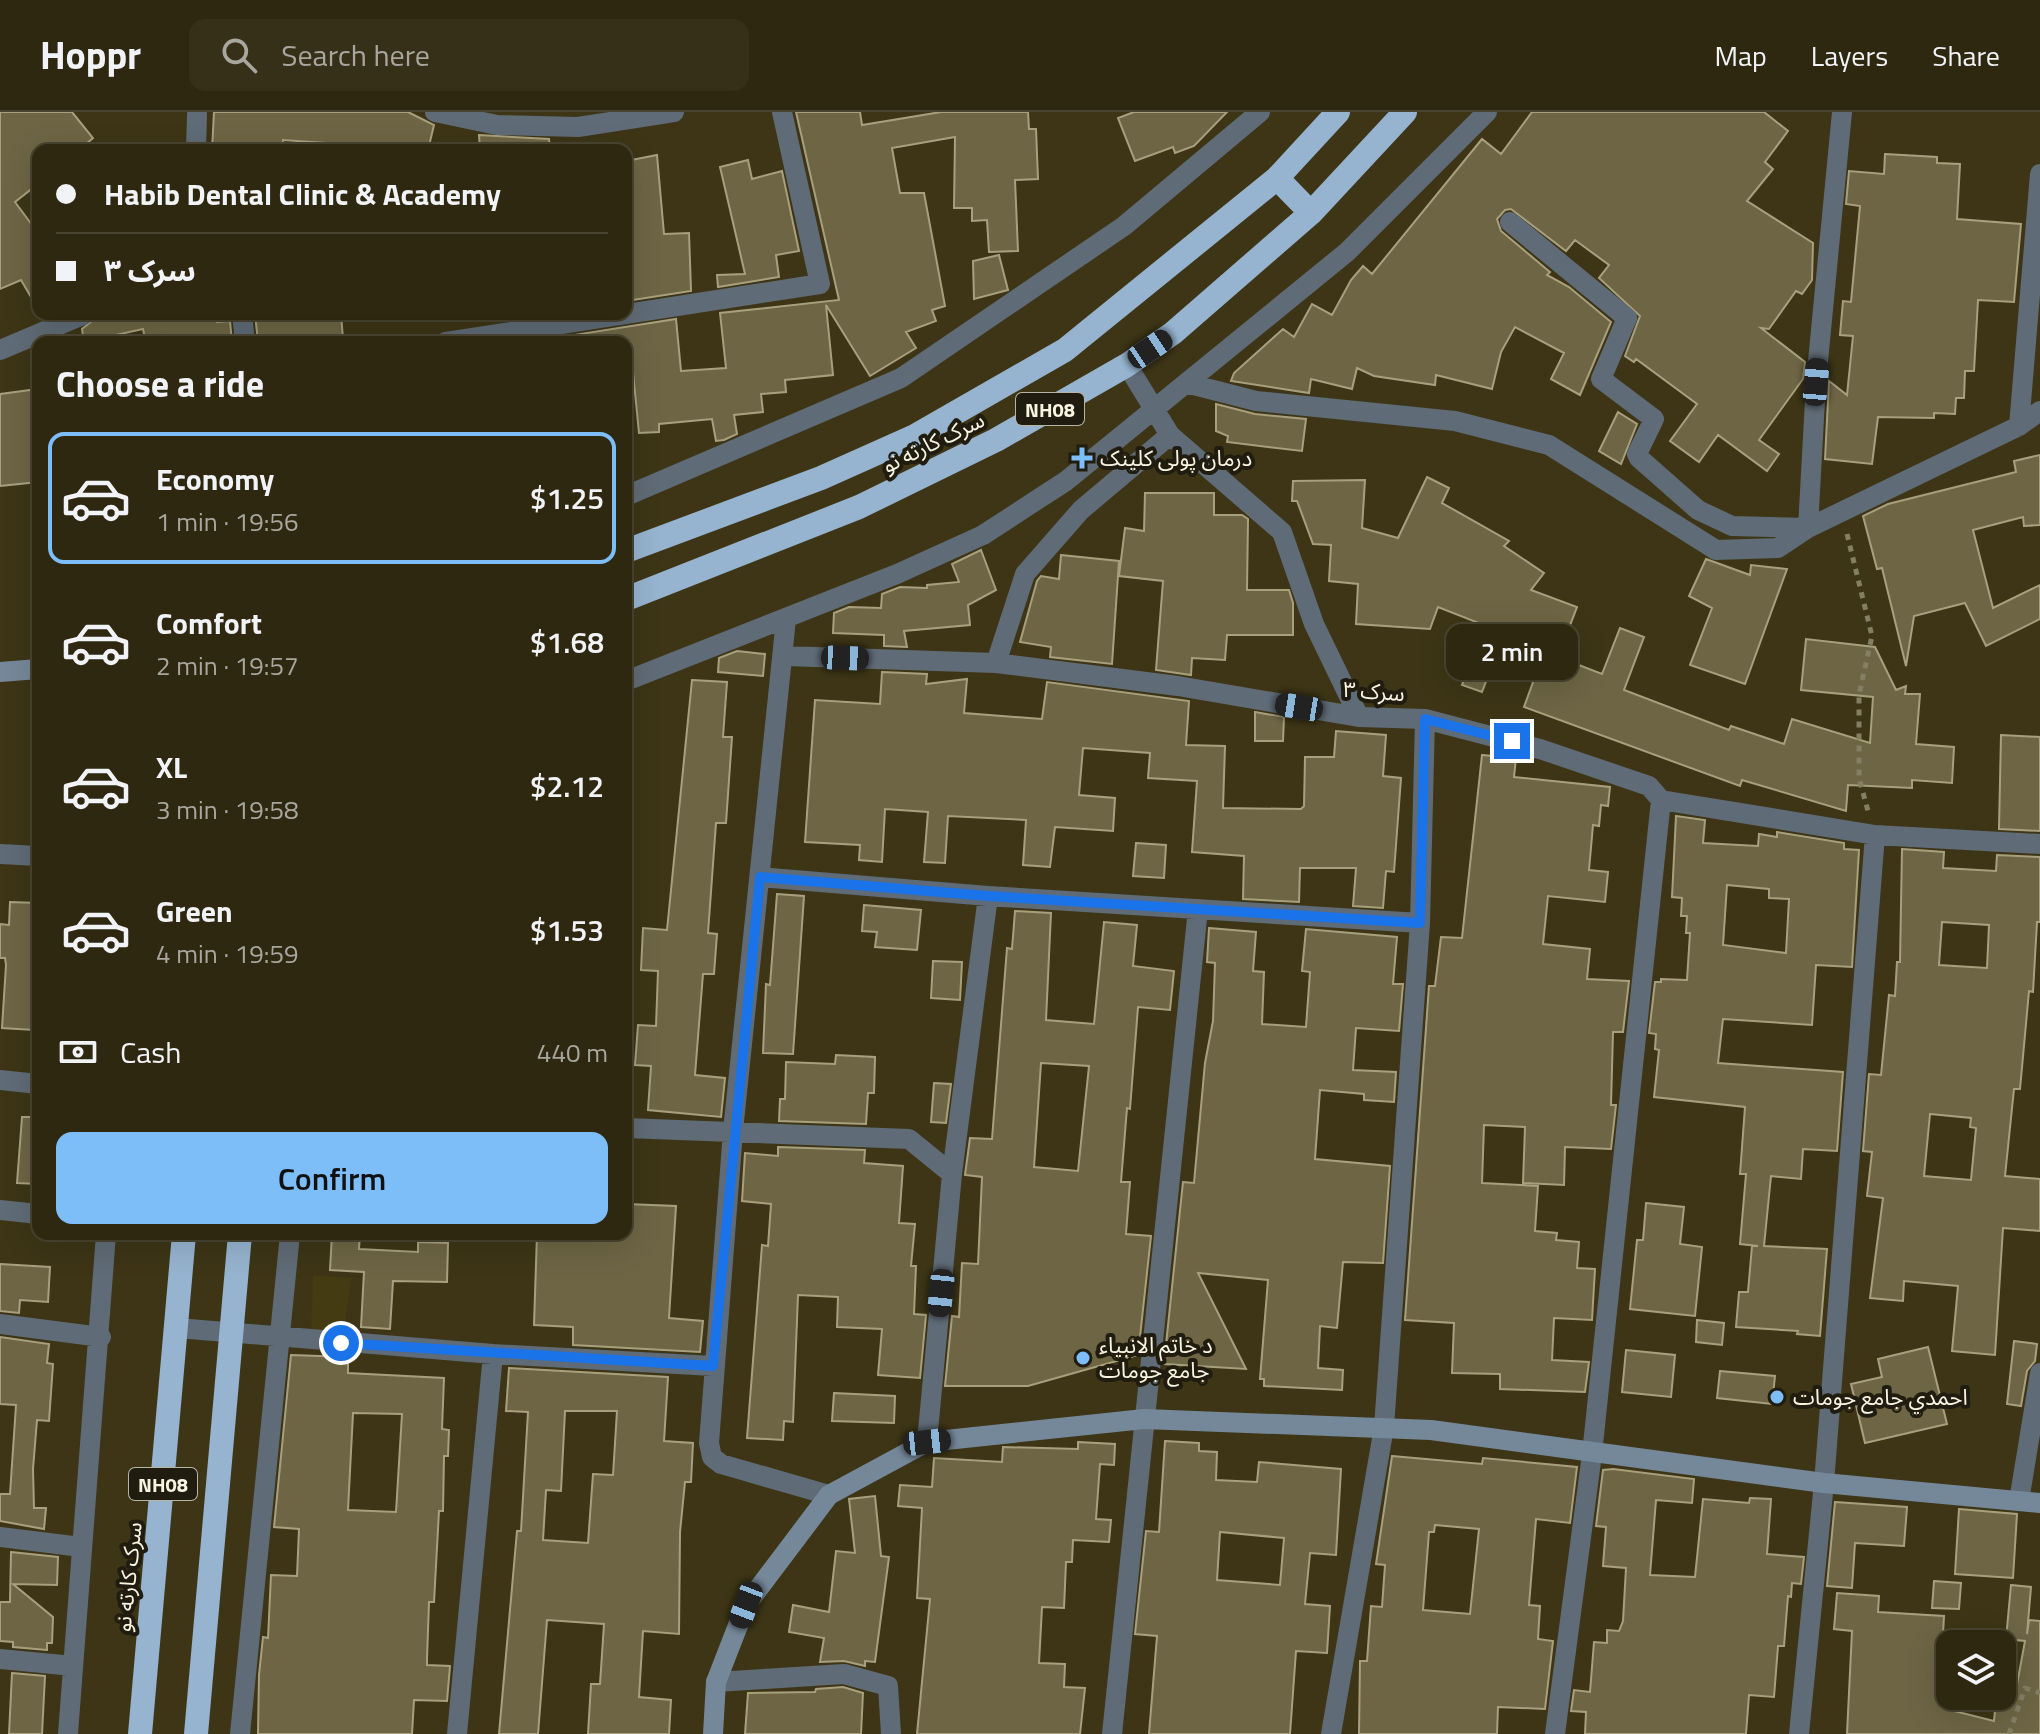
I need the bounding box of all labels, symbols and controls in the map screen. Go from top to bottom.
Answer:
search box [189,19,749,91]
text: Hoppr [40,26,141,84]
text: Search here [281,32,430,78]
icon: search [217,33,261,77]
text: Map [1714,34,1767,77]
text: Layers [1811,34,1888,77]
text: Share [1932,34,2000,77]
text: Habib Dental Clinic & Academy [104,171,501,217]
text: سرک ۳ [104,247,196,293]
car [1123,326,1177,372]
text: Choose a ride [56,356,264,411]
car [1802,357,1830,407]
road number: NH08 [1016,393,1084,425]
street label: سرک کارته نو [876,402,990,482]
place label: درمان پولی کلینک [1100,441,1252,475]
marker: درمان پولی کلینک [1071,447,1093,469]
text: Economy [156,456,274,502]
icon: car [60,462,132,534]
text: $1.25 [530,475,604,521]
text: 1 min · 19:56 [156,502,299,541]
text: Comfort [156,600,262,646]
icon: car [60,606,132,678]
text: $1.68 [530,619,604,665]
callout: 2 min [1446,625,1578,681]
text: 2 min [1481,632,1543,671]
car [821,645,869,671]
text: 2 min · 19:57 [156,646,299,685]
street label: سرک ۳ [1342,672,1406,710]
car [1273,691,1325,723]
route end [1494,723,1530,759]
text: XL [156,744,187,790]
icon: car [60,750,132,822]
text: $2.12 [530,763,604,809]
text: 3 min · 19:58 [156,790,299,829]
text: Green [156,888,233,934]
icon: car [60,894,132,966]
text: $1.53 [530,907,604,953]
text: 4 min · 19:59 [156,934,299,973]
text: Cash [120,1029,181,1075]
icon: cash [56,1030,100,1074]
text: 440 m [537,1033,608,1072]
button: Confirm [56,1132,608,1224]
car [927,1268,955,1318]
route start [323,1325,359,1361]
place label: د خاتم الانبیاء جامع جومات [1099,1328,1213,1387]
marker: د خاتم الانبیاء جامع جومات [1074,1349,1092,1367]
place label: احمدي جامع جومات [1793,1380,1968,1414]
marker: احمدي جامع جومات [1768,1388,1786,1406]
car [902,1428,952,1456]
road number: NH08 [129,1468,197,1500]
street label: سرک کارته نو [105,1520,151,1634]
car [726,1578,766,1632]
map controls [1936,1630,2016,1710]
button: layers [1936,1630,2016,1710]

